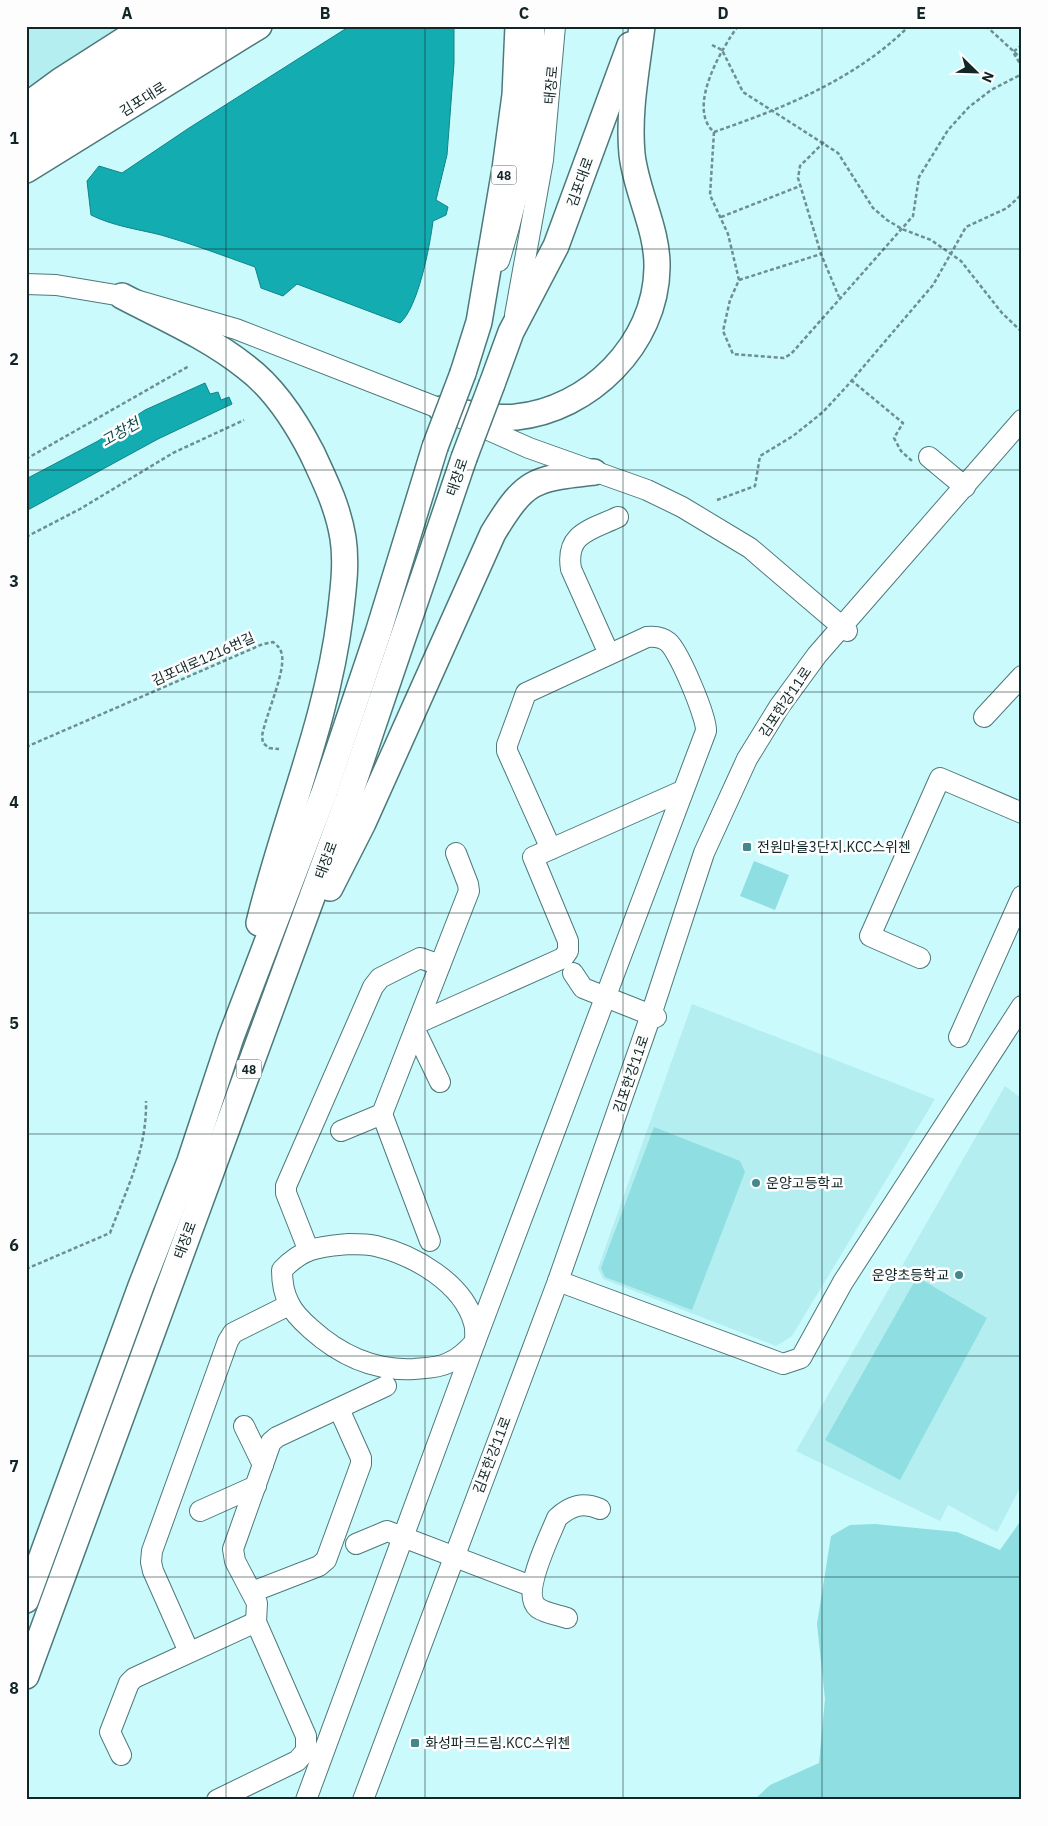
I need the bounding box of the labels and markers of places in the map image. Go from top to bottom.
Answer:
place label: 전원마을3단지.KCC스위첸 [757,838,911,856]
marker: 전원마을3단지.KCC스위첸 [741,841,753,853]
place label: 운양고등학교 [766,1174,843,1192]
marker: 운양고등학교 [750,1177,762,1189]
place label: 운양초등학교 [872,1266,949,1284]
marker: 운양초등학교 [953,1269,965,1281]
place label: 화성파크드림.KCC스위첸 [425,1734,570,1752]
marker: 화성파크드림.KCC스위첸 [409,1737,421,1749]

